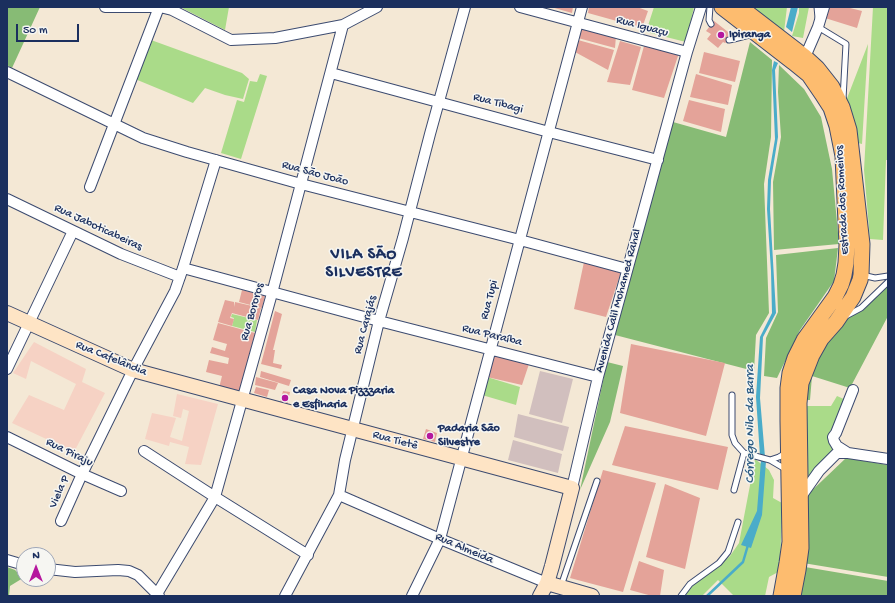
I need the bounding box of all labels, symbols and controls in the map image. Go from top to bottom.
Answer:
street label: Rua Iguaçu [614,13,670,41]
scale bar [18,16,81,42]
text: 50 m [23,24,48,38]
place label: Ipiranga [729,28,770,42]
marker: Ipiranga [716,30,726,40]
street label: Rua Tibagi [471,90,525,118]
street label: Estrada dos Romeiros [833,145,853,255]
street label: Rua São João [280,158,350,190]
street label: Rua Jaboticabeiras [52,201,144,255]
street label: Avenida Calil Mohamed Rahal [593,228,645,374]
district label: VILA SÃO SILVESTRE [326,246,402,284]
street label: Rua Tupi [478,279,502,321]
street label: Rua Bororos [238,282,268,342]
street label: Rua Carajás [351,294,381,356]
street label: Rua Paraíba [461,322,523,350]
street label: Rua Cafelândia [73,338,149,380]
water label: Córrego Nilo da Barra [743,364,759,484]
place label: Casa Nova Pizzzaria e Esfiharia [293,384,394,412]
marker: Casa Nova Pizzzaria e Esfiharia [280,393,290,403]
place label: Padaria São Silvestre [438,422,500,450]
street label: Rua Tietê [371,428,419,454]
marker: Padaria São Silvestre [425,431,435,441]
street label: Rua Piraju [43,435,95,471]
street label: Viela P [46,473,74,511]
street label: Rua Almeida [433,530,495,568]
north arrow [16,547,56,587]
text: N [32,550,40,562]

